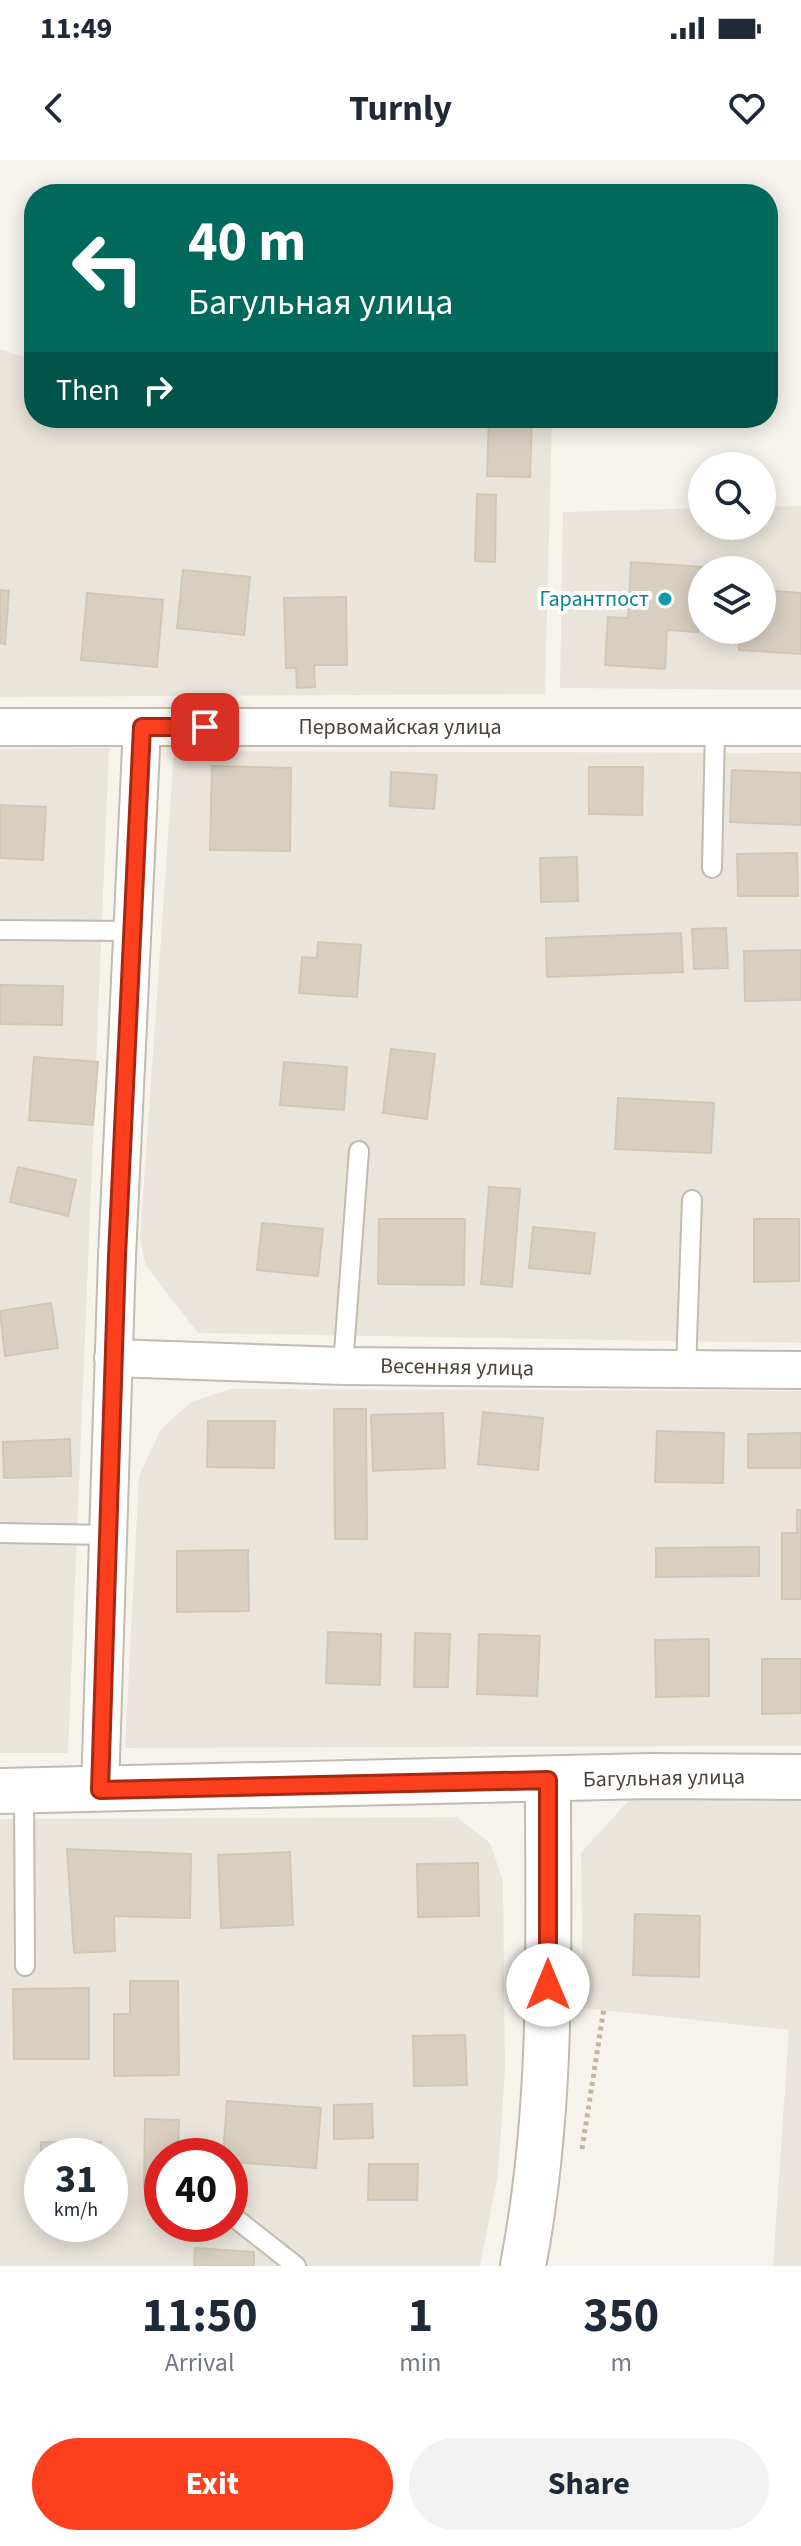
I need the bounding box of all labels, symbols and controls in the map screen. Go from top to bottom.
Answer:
text: 11:49 [40,7,112,50]
text: Turnly [349,83,452,134]
icon: back [32,86,76,130]
icon: heart [725,86,769,130]
text: 40 m [188,203,306,282]
icon: left [56,216,160,320]
text: Багульная улица [188,277,453,328]
icon: right [136,368,180,412]
text: Then [56,369,120,412]
map controls [688,452,776,644]
button: search [688,452,776,540]
button: layers [688,556,776,644]
place label: Гарантпост [539,583,649,615]
marker: Гарантпост [656,590,674,608]
pin [171,693,239,761]
icon: arrive [183,705,227,749]
street label: Первомайская улица [298,711,502,743]
street label: Весенняя улица [380,1350,534,1384]
street label: Багульная улица [583,1761,745,1795]
position arrow [506,1943,590,2027]
speed limit sign: 40 [144,2138,248,2242]
text: 31 [55,2151,97,2208]
text: km/h [54,2196,98,2224]
text: 11:50 [142,2282,258,2350]
text: 1 [408,2282,433,2350]
text: 350 [583,2282,659,2350]
text: Arrival [165,2344,235,2381]
text: min [399,2344,441,2381]
text: m [610,2344,632,2381]
button: Exit [32,2438,393,2530]
button: Share [409,2438,769,2530]

